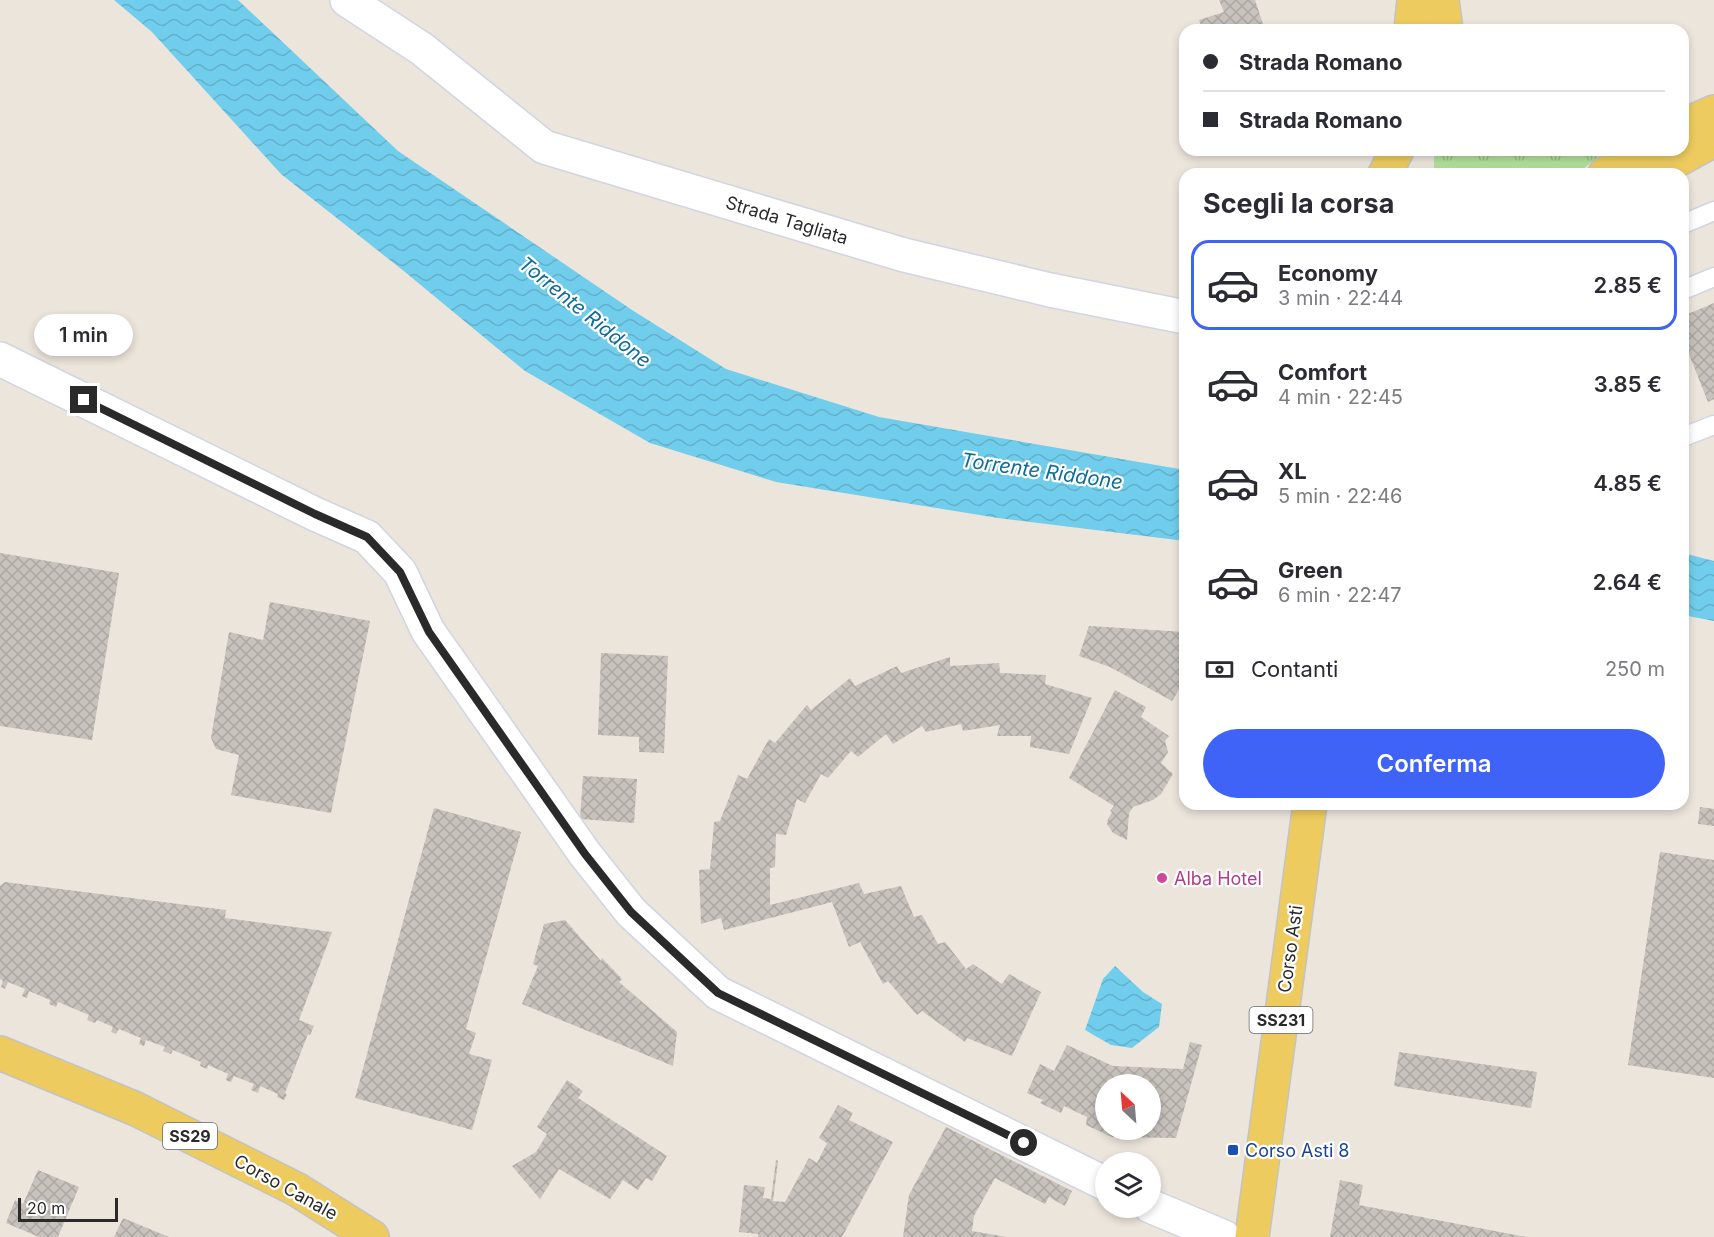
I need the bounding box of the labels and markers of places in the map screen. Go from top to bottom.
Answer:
place label: Alba Hotel [1174,868,1262,889]
marker: Alba Hotel [1155,871,1169,885]
place label: Corso Asti 8 [1245,1140,1349,1161]
marker: Corso Asti 8 [1226,1143,1240,1157]

